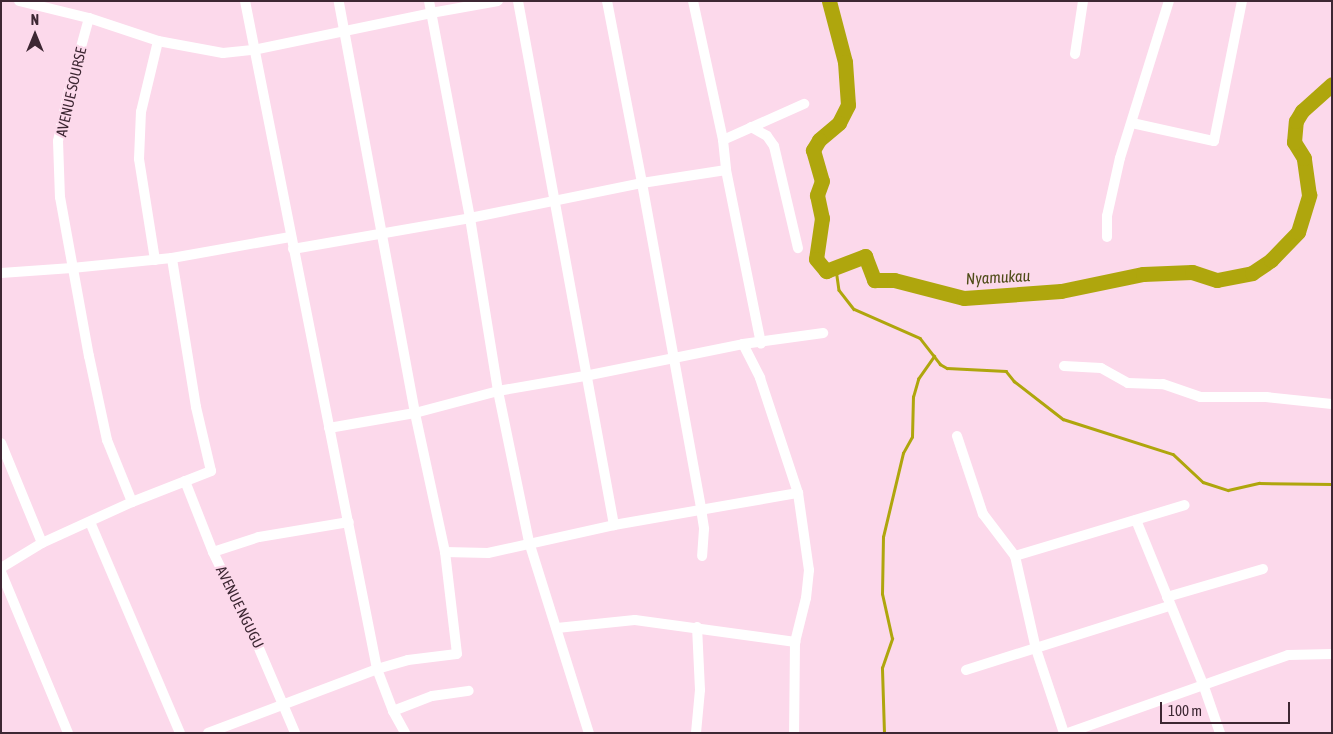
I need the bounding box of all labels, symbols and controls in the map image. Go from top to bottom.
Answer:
north arrow [10,10,60,60]
text: N [31,12,39,28]
street label: AVENUE SOURSE [52,46,90,138]
water label: Nyamukau [965,266,1031,288]
street label: AVENUE NGUGU [212,563,268,651]
scale bar [1163,692,1293,724]
text: 100 m [1168,702,1202,719]

